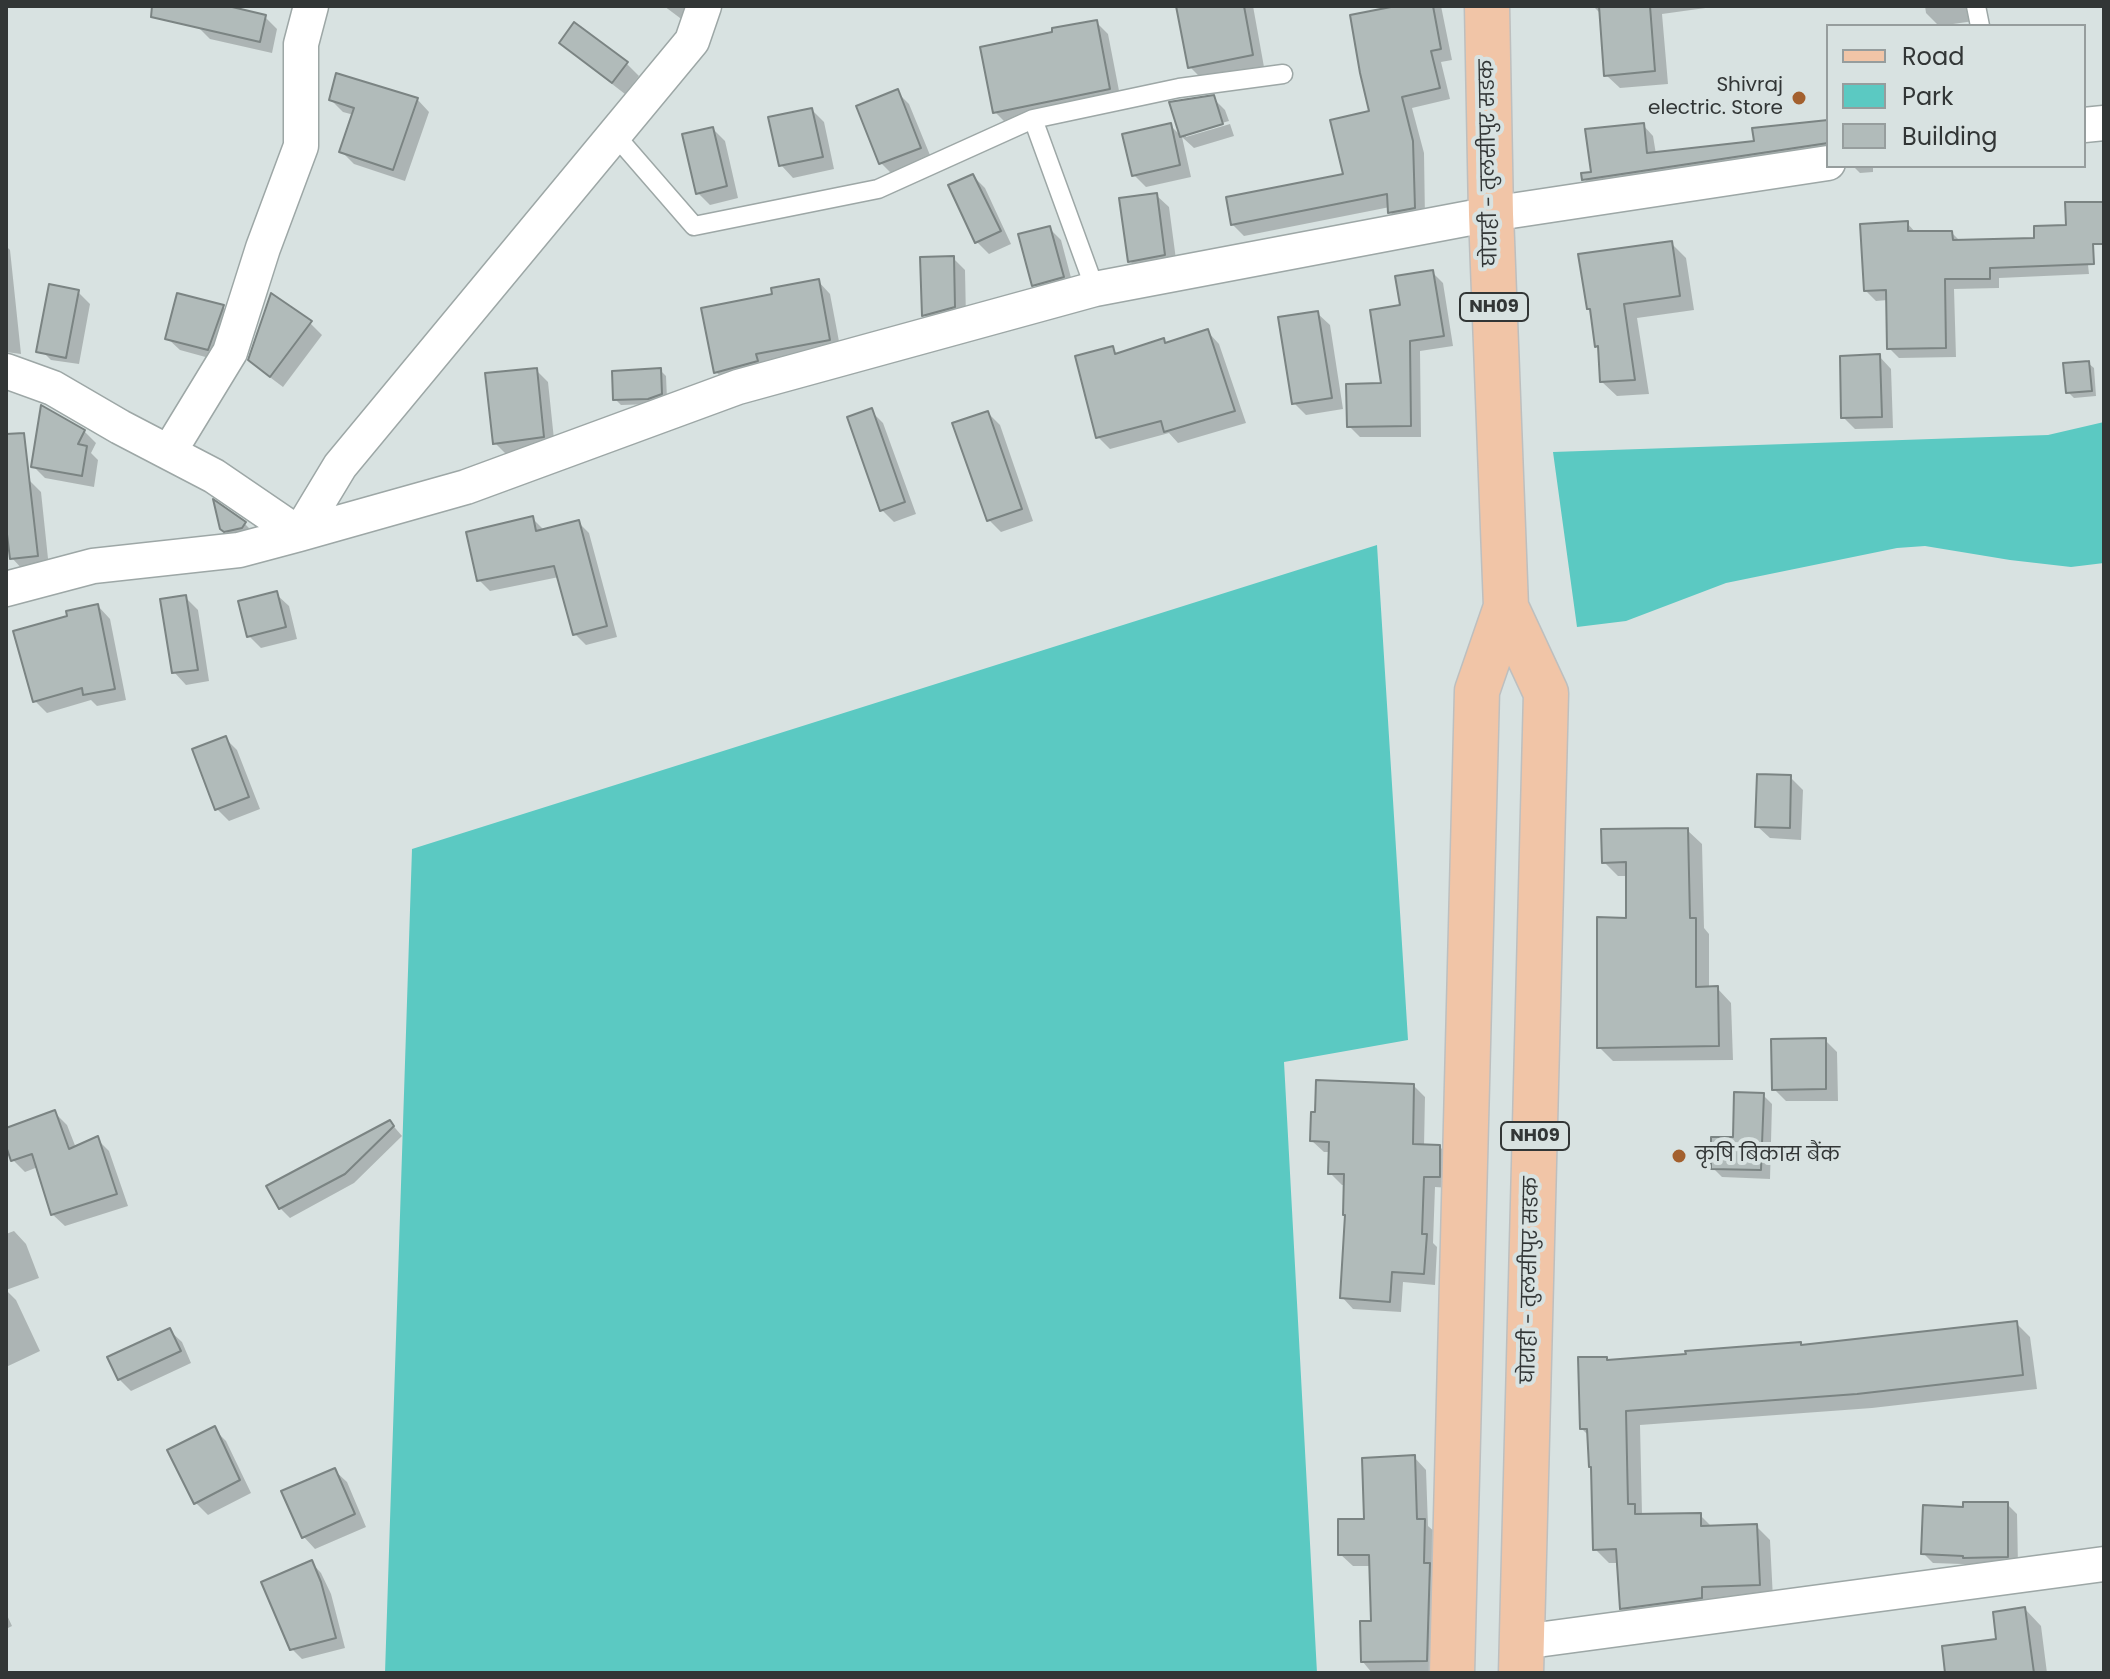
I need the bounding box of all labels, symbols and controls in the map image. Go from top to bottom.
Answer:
legend [1826,24,2086,168]
text: Road [1902,40,1964,73]
street label: घोराही - तुलसीपुर सडक [1476,59,1504,267]
place label: Shivraj electric. Store [1648,74,1783,121]
text: Park [1902,80,1953,113]
marker: Shivraj electric. Store [1790,89,1808,107]
text: Building [1902,120,1998,153]
road number: NH09 [1460,293,1528,321]
road number: NH09 [1501,1122,1569,1150]
place label: कृषि बिकास बैंक [1695,1144,1840,1168]
marker: कृषि बिकास बैंक [1670,1147,1688,1165]
street label: घोराही - तुलसीपुर सडक [1517,1176,1545,1384]

